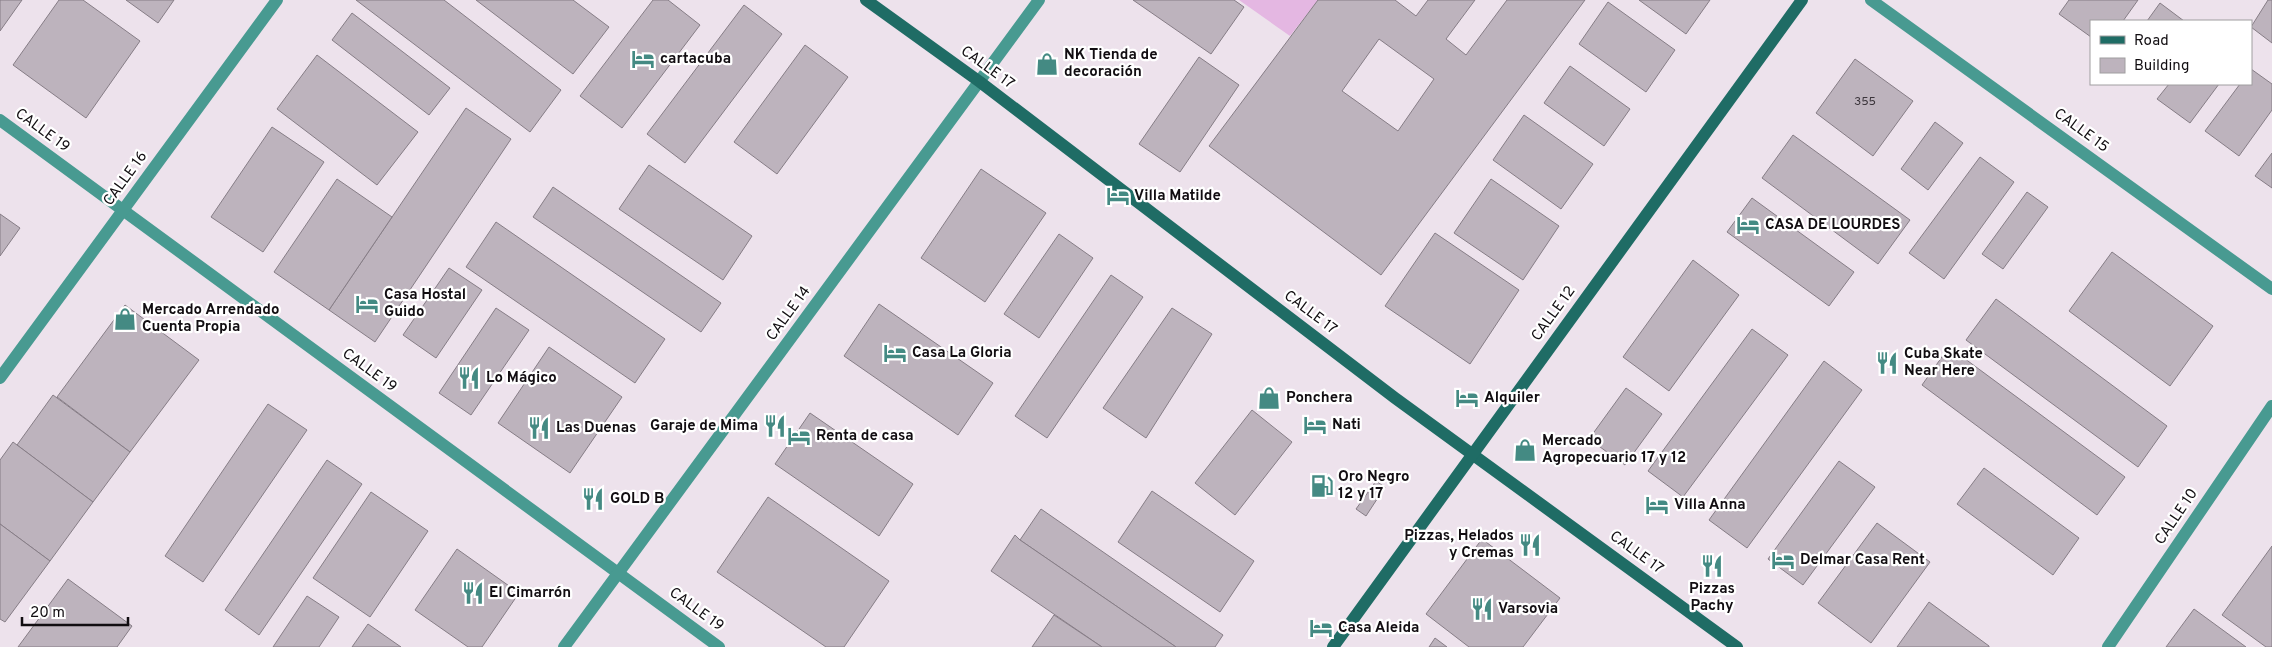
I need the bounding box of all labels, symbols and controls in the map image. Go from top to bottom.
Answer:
legend [2090,20,2252,85]
text: Road [2134,32,2169,51]
street label: CALLE 17 [956,42,1018,94]
hotel icon: cartacuba [630,46,656,72]
place label: NK Tienda de decoración [1064,46,1158,82]
place label: cartacuba [660,50,731,69]
shop icon: NK Tienda de decoración [1034,51,1060,77]
text: Building [2134,57,2189,76]
house number: 355 [1854,94,1876,110]
street label: CALLE 19 [11,105,73,157]
street label: CALLE 15 [2050,105,2112,157]
street label: CALLE 16 [100,148,152,210]
hotel icon: Villa Matilde [1105,183,1131,209]
place label: Villa Matilde [1134,187,1221,206]
hotel icon: CASA DE LOURDES [1735,212,1761,238]
place label: CASA DE LOURDES [1765,216,1901,235]
street label: CALLE 14 [763,283,815,345]
street label: CALLE 12 [1528,283,1580,345]
place label: Casa Hostal Guido [384,286,466,322]
street label: CALLE 17 [1280,287,1341,339]
hotel icon: Casa Hostal Guido [354,291,380,317]
place label: Mercado Arrendado Cuenta Propia [142,301,279,337]
shop icon: Mercado Arrendado Cuenta Propia [112,306,138,332]
hotel icon: Casa La Gloria [882,340,908,366]
place label: Casa La Gloria [912,344,1012,363]
street label: CALLE 19 [338,345,400,397]
place label: Cuba Skate Near Here [1904,345,1983,381]
restaurant icon: Cuba Skate Near Here [1874,350,1900,376]
restaurant icon: Lo Mágico [456,365,482,391]
place label: Lo Mágico [486,369,557,388]
shop icon: Ponchera [1256,385,1282,411]
hotel icon: Alquiler [1454,385,1480,411]
place label: Ponchera [1286,389,1353,408]
place label: Alquiler [1484,389,1541,408]
hotel icon: Nati [1302,412,1328,438]
restaurant icon: Garaje de Mima [762,413,788,439]
restaurant icon: Las Duenas [526,415,552,441]
place label: Nati [1332,416,1361,435]
place label: Garaje de Mima [650,417,758,436]
place label: Las Duenas [556,419,636,438]
hotel icon: Renta de casa [786,423,812,449]
place label: Renta de casa [816,427,914,446]
place label: Mercado Agropecuario 17 y 12 [1542,432,1686,468]
shop icon: Mercado Agropecuario 17 y 12 [1512,437,1538,463]
place label: Oro Negro 12 y 17 [1338,468,1409,504]
fuel station icon: Oro Negro 12 y 17 [1309,473,1335,499]
street label: CALLE 10 [2151,485,2203,549]
restaurant icon: GOLD B [580,486,606,512]
place label: GOLD B [610,490,664,509]
hotel icon: Villa Anna [1644,492,1670,518]
place label: Villa Anna [1674,496,1746,515]
place label: Pizzas, Helados y Cremas [1404,527,1514,563]
street label: CALLE 17 [1605,527,1667,579]
restaurant icon: Pizzas, Helados y Cremas [1517,532,1543,558]
hotel icon: Delmar Casa Rent [1770,547,1796,573]
place label: Delmar Casa Rent [1800,551,1925,570]
restaurant icon: Pizzas Pachy [1699,553,1725,579]
restaurant icon: El Cimarrón [460,580,486,606]
place label: Pizzas Pachy [1689,580,1735,616]
place label: El Cimarrón [489,584,571,603]
street label: CALLE 19 [665,584,727,636]
scale bar [22,594,129,626]
restaurant icon: Varsovia [1469,596,1495,622]
place label: Varsovia [1498,600,1558,619]
text: 20 m [30,604,65,623]
hotel icon: Casa Aleida [1308,615,1334,641]
place label: Casa Aleida [1338,619,1419,638]

